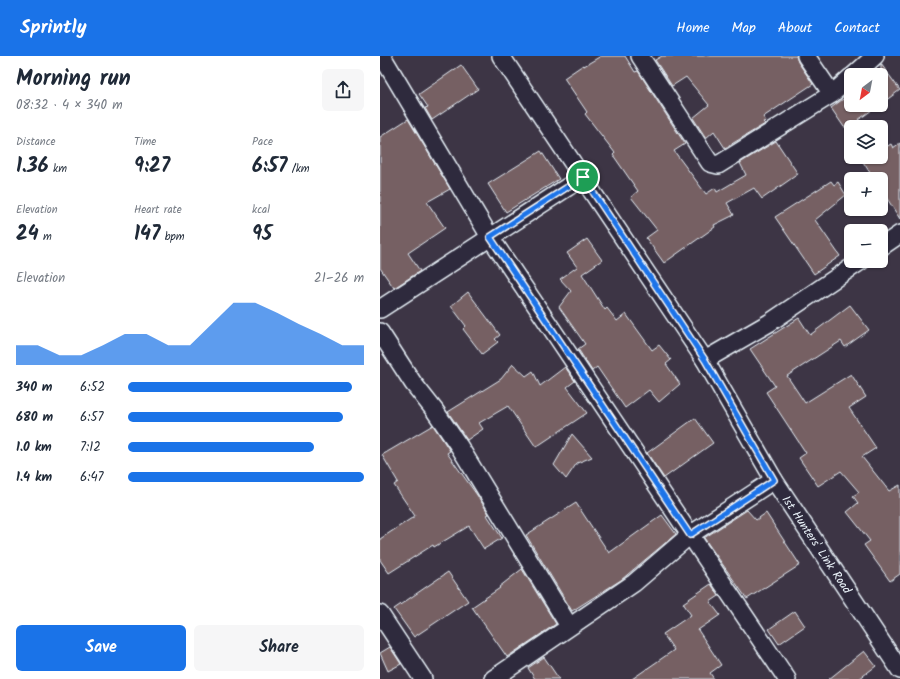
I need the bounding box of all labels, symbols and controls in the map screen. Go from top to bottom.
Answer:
text: Sprintly [20,13,87,43]
text: Home [676,17,710,39]
text: Map [732,17,756,39]
text: About [778,17,812,39]
text: Contact [834,17,880,39]
text: Morning run [16,62,131,97]
north arrow [844,68,888,112]
map controls [844,68,888,268]
button: share [322,69,364,111]
text: 08:32 · 4 × 340 m [16,95,123,116]
button: layers [844,120,888,164]
text: Distance [16,133,56,151]
text: Time [134,133,156,151]
text: Pace [252,133,273,151]
text: 1.36 [16,151,49,183]
text: 9:27 [134,151,170,183]
text: 6:57 [252,151,287,183]
text: km [49,160,67,178]
text: /km [287,160,310,178]
pin [566,160,600,194]
icon: arrive [572,166,594,188]
button: + [844,172,888,216]
text: Elevation [16,201,58,219]
text: Heart rate [134,201,182,219]
text: kcal [252,201,270,219]
text: 24 [16,219,39,251]
text: 147 [134,219,160,251]
text: 95 [252,219,272,251]
button: − [844,224,888,268]
text: m [39,228,52,246]
text: bpm [160,228,185,246]
text: Elevation [16,268,65,289]
text: 21–26 m [314,268,364,289]
text: 340 m [16,377,53,398]
text: 6:52 [80,377,105,398]
text: 680 m [16,407,53,428]
text: 6:57 [80,407,103,428]
text: 1.0 km [16,437,52,458]
text: 7:12 [80,437,101,458]
text: 1.4 km [16,467,52,488]
text: 6:47 [80,467,104,488]
street label: 1st Hunters' Link Road [777,492,857,599]
button: Save [16,625,186,671]
button: Share [194,625,364,671]

